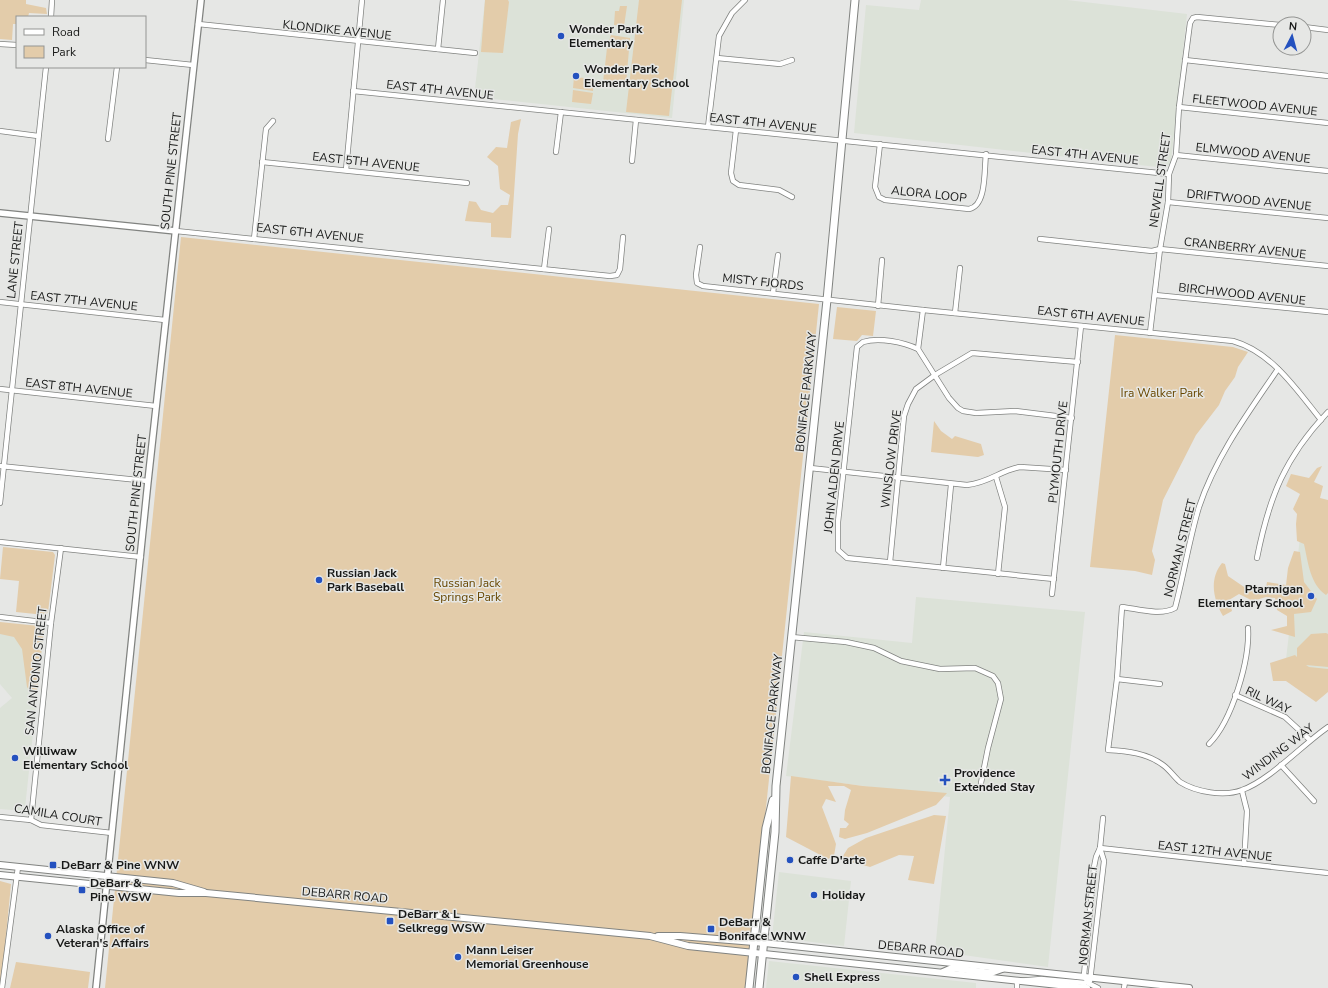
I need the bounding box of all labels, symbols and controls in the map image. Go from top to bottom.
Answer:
legend [16,16,146,68]
street label: KLONDIKE AVENUE [282,16,392,44]
north arrow [1272,16,1312,56]
text: N [1288,19,1298,34]
place label: Wonder Park Elementary [569,21,643,51]
text: Road [52,24,80,40]
marker: Wonder Park Elementary [556,31,566,41]
text: Park [52,44,77,60]
place label: Wonder Park Elementary School [584,61,689,91]
marker: Wonder Park Elementary School [571,71,581,81]
street label: EAST 4TH AVENUE [386,76,494,104]
street label: FLEETWOOD AVENUE [1192,90,1318,120]
street label: EAST 4TH AVENUE [709,109,817,137]
street label: SOUTH PINE STREET [157,111,185,230]
street label: NEWELL STREET [1145,131,1175,228]
street label: ELMWOOD AVENUE [1195,139,1311,167]
street label: EAST 4TH AVENUE [1031,141,1139,169]
street label: EAST 5TH AVENUE [312,148,420,176]
street label: ALORA LOOP [890,182,968,206]
street label: DRIFTWOOD AVENUE [1186,185,1312,215]
street label: EAST 6TH AVENUE [256,219,364,247]
street label: LANE STREET [3,220,27,299]
street label: CRANBERRY AVENUE [1183,234,1307,262]
street label: MISTY FJORDS [722,270,804,294]
street label: BIRCHWOOD AVENUE [1178,279,1306,309]
street label: EAST 7TH AVENUE [30,287,138,315]
street label: EAST 6TH AVENUE [1037,302,1145,330]
street label: BONIFACE PARKWAY [792,330,820,453]
street label: EAST 8TH AVENUE [25,374,133,402]
park label: Ira Walker Park [1121,385,1204,401]
street label: PLYMOUTH DRIVE [1045,400,1071,504]
street label: WINSLOW DRIVE [877,409,905,509]
street label: JOHN ALDEN DRIVE [820,420,848,535]
street label: SOUTH PINE STREET [122,433,150,552]
street label: NORMAN STREET [1160,497,1200,599]
place label: Russian Jack Park Baseball [327,565,404,595]
marker: Russian Jack Park Baseball [314,575,324,585]
park label: Russian Jack Springs Park [433,575,502,605]
place label: Ptarmigan Elementary School [1198,581,1303,611]
marker: Ptarmigan Elementary School [1306,591,1316,601]
street label: SAN ANTONIO STREET [21,605,51,736]
street label: BONIFACE PARKWAY [758,652,786,775]
street label: RIL WAY [1243,683,1294,718]
street label: WINDING WAY [1239,719,1318,784]
place label: Williwaw Elementary School [23,743,128,773]
marker: Williwaw Elementary School [10,753,20,763]
place label: Providence Extended Stay [954,765,1036,795]
marker: Providence Extended Stay [939,774,951,786]
street label: CAMILA COURT [13,800,104,830]
street label: EAST 12TH AVENUE [1157,837,1273,865]
place label: Caffe D'arte [798,852,866,868]
marker: Caffe D'arte [785,855,795,865]
place label: DeBarr & Pine WNW [61,857,180,873]
marker: DeBarr & Pine WNW [48,860,58,870]
street label: NORMAN STREET [1075,863,1101,966]
place label: DeBarr & Pine WSW [90,875,152,905]
street label: DEBARR ROAD [301,883,389,907]
marker: DeBarr & Pine WSW [77,885,87,895]
place label: Holiday [822,887,866,903]
marker: Holiday [809,890,819,900]
place label: DeBarr & L Selkregg WSW [398,906,486,936]
place label: DeBarr & Boniface WNW [719,914,807,944]
marker: DeBarr & L Selkregg WSW [385,916,395,926]
place label: Alaska Office of Veteran's Affairs [55,921,149,951]
marker: DeBarr & Boniface WNW [706,924,716,934]
marker: Alaska Office of Veteran's Affairs [43,931,53,941]
street label: DEBARR ROAD [877,937,965,961]
place label: Mann Leiser Memorial Greenhouse [466,942,589,972]
marker: Mann Leiser Memorial Greenhouse [453,952,463,962]
place label: Shell Express [804,969,880,985]
marker: Shell Express [791,972,801,982]

